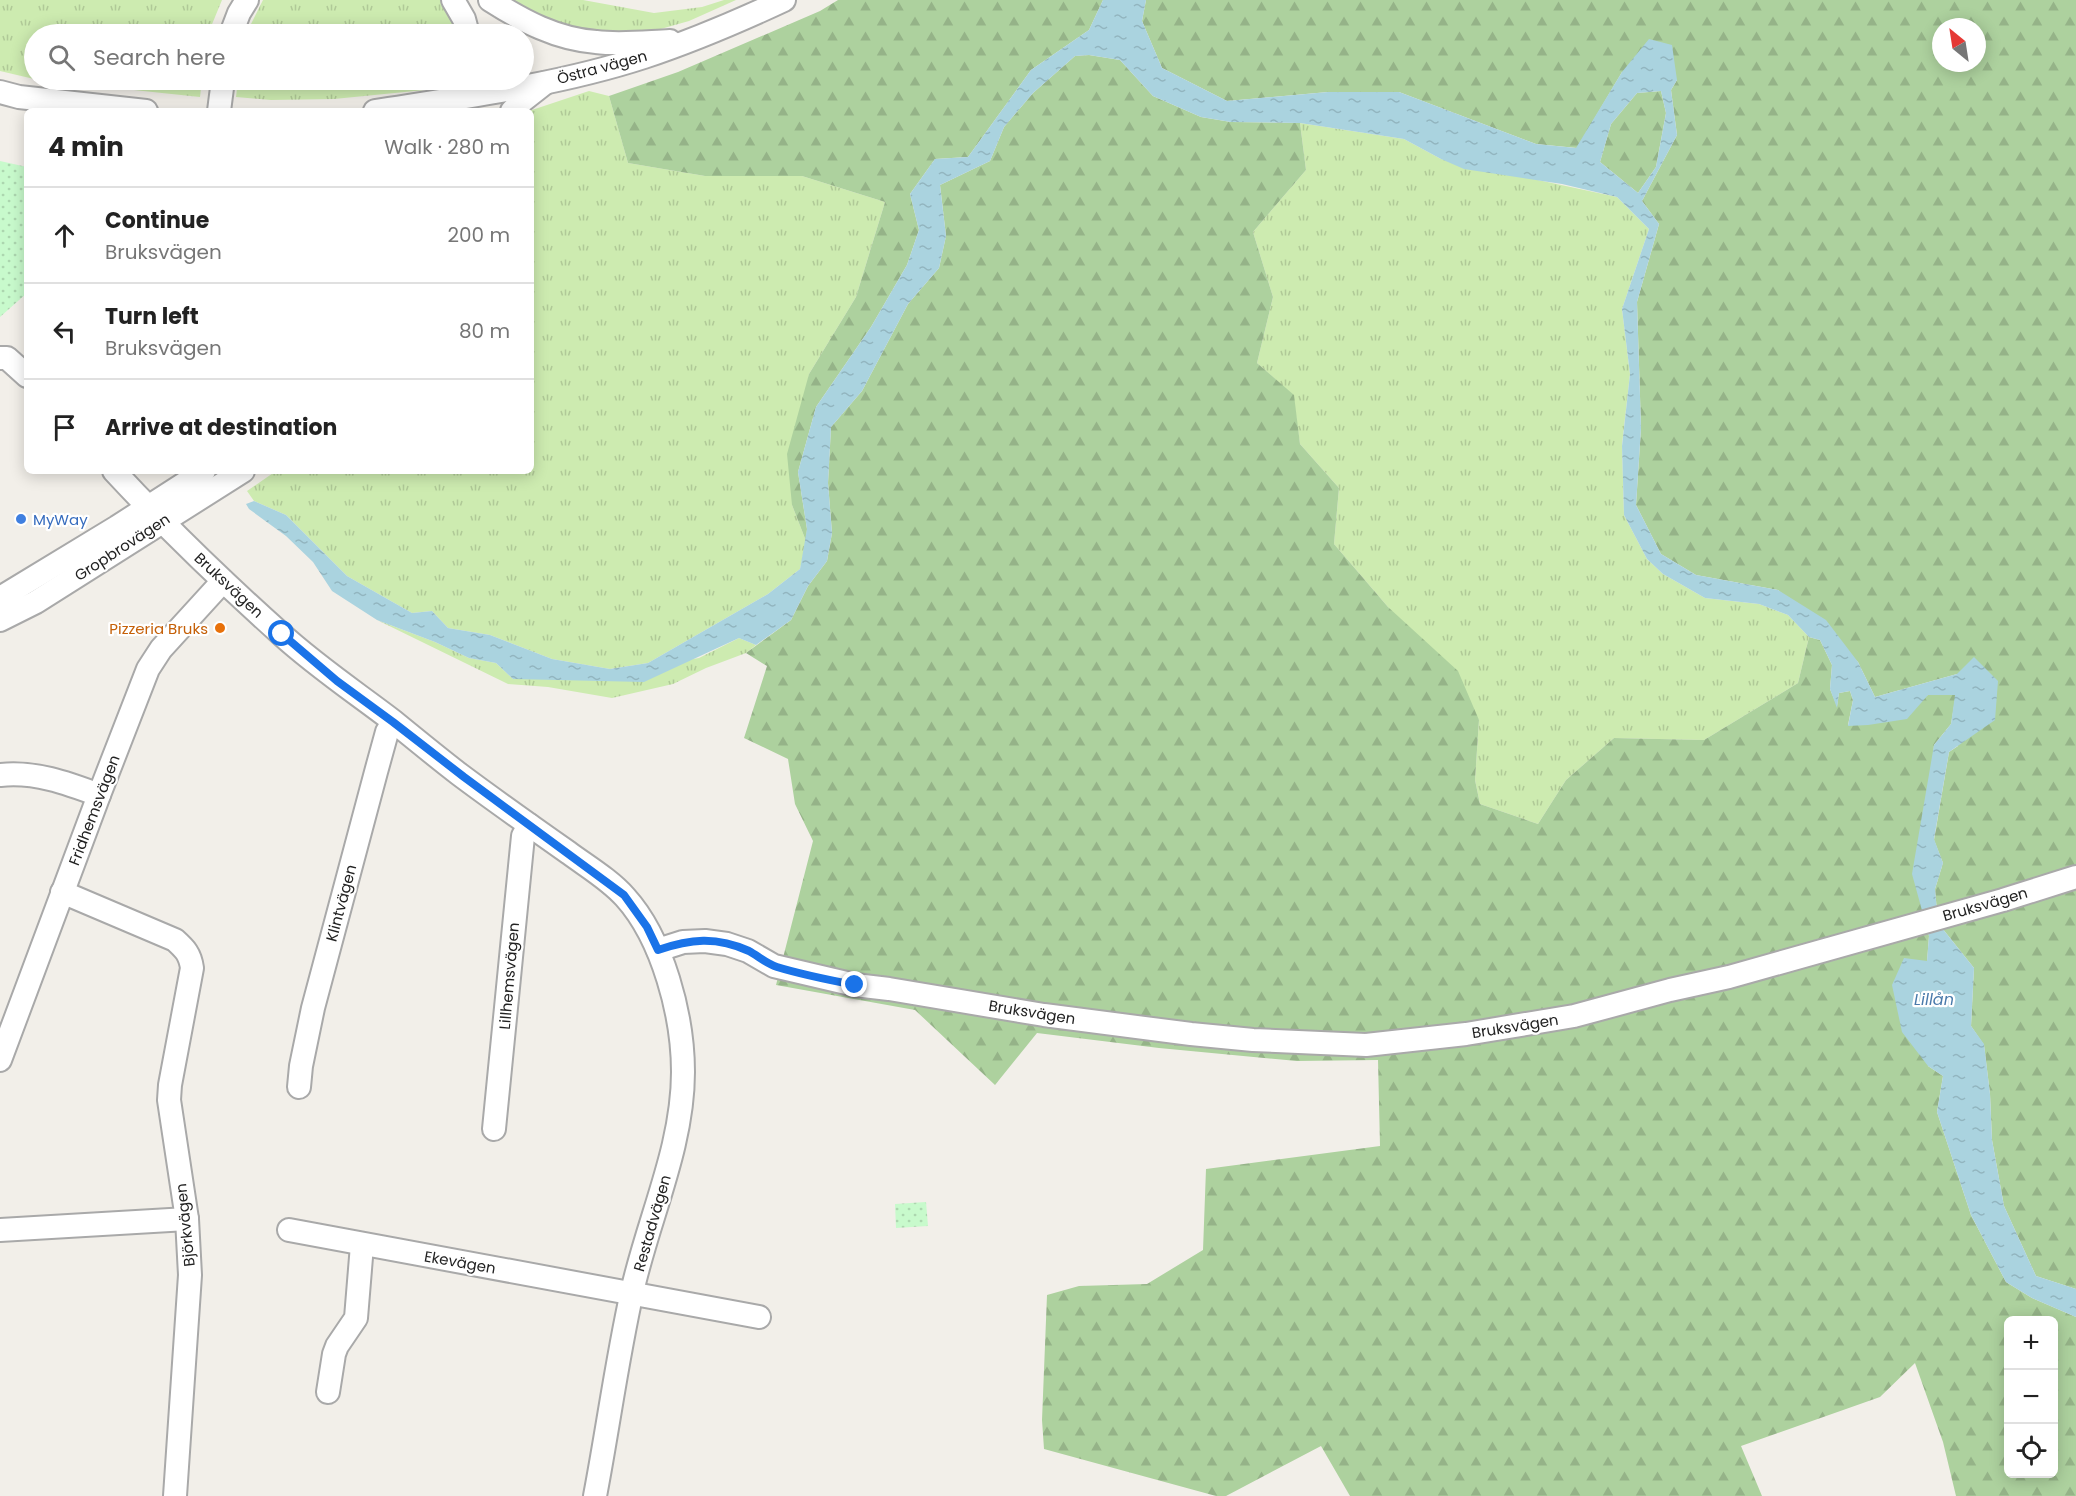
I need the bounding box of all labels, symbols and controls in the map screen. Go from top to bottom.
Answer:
north arrow [1932,18,1986,72]
search box [24,24,534,90]
icon: search [45,41,78,74]
text: Search here [93,42,226,73]
street label: Östra vägen [555,45,649,89]
text: 4 min [48,129,124,165]
text: Walk · 280 m [384,133,510,161]
text: Continue [105,205,209,236]
icon: ahead [48,219,81,252]
text: 200 m [447,221,510,249]
text: Bruksvägen [105,238,222,266]
text: Turn left [105,301,199,332]
icon: left [48,315,81,348]
text: 80 m [459,317,510,345]
text: Bruksvägen [105,334,222,362]
icon: arrive [48,411,81,444]
text: Arrive at destination [105,412,337,443]
street label: Gropbrovägen [70,508,174,586]
place label: MyWay [33,509,88,530]
marker: MyWay [14,512,28,526]
street label: Bruksvägen [190,547,268,623]
place label: Pizzeria Bruks [109,618,208,639]
route start [268,620,294,646]
marker: Pizzeria Bruks [213,621,227,635]
street label: Fridhemsvägen [63,752,125,868]
street label: Klintvägen [321,862,361,944]
street label: Bruksvägen [1940,882,2030,926]
street label: Lillhemsvägen [494,922,524,1030]
route end [841,971,867,997]
water label: Lillån [1914,988,1954,1011]
street label: Bruksvägen [987,995,1077,1029]
street label: Bruksvägen [1470,1009,1560,1043]
street label: Restadvägen [628,1172,676,1274]
street label: Björkvägen [170,1182,200,1268]
street label: Ekevägen [423,1245,497,1279]
map controls [2004,1316,2058,1478]
button: + [2004,1316,2058,1370]
button: − [2004,1370,2058,1424]
button: locate [2004,1424,2058,1478]

